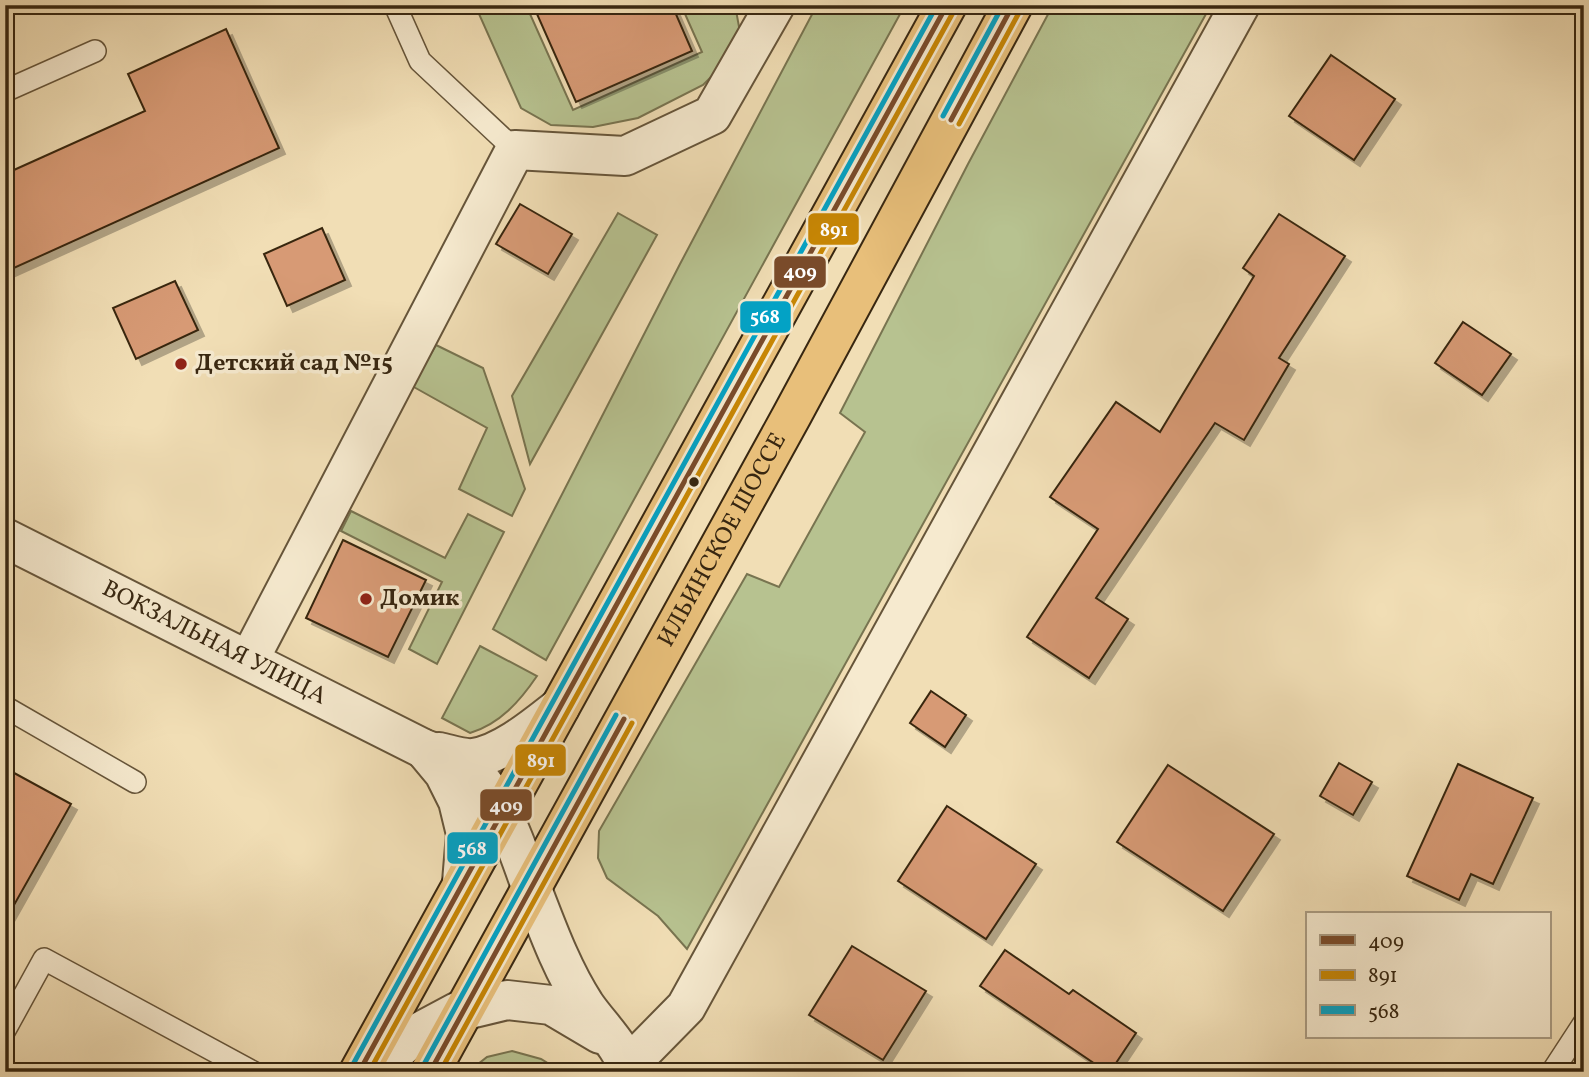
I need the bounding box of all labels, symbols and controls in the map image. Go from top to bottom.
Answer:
line badge: 891 [807,212,860,246]
text: 891 [820,218,848,244]
line badge: 409 [773,255,827,289]
text: 409 [783,260,817,286]
line badge: 568 [739,300,792,334]
text: 568 [750,305,780,331]
place label: Детский сад №15 [195,347,393,381]
marker: Детский сад №15 [173,356,189,372]
street label: ИЛЬИНСКОЕ ШОССЕ [650,427,796,654]
unlabelled marker [687,475,701,489]
street label: ВОКЗАЛЬНАЯ УЛИЦА [96,572,332,714]
place label: Домик [380,582,459,616]
marker: Домик [358,591,374,607]
line badge: 891 [514,743,567,777]
text: 891 [527,749,555,775]
line badge: 409 [479,788,533,822]
text: 409 [489,794,523,820]
line badge: 568 [446,831,499,865]
text: 568 [457,837,487,863]
legend [1306,912,1550,1038]
text: 409 [1368,928,1404,957]
text: 891 [1368,962,1398,991]
text: 568 [1368,998,1399,1027]

